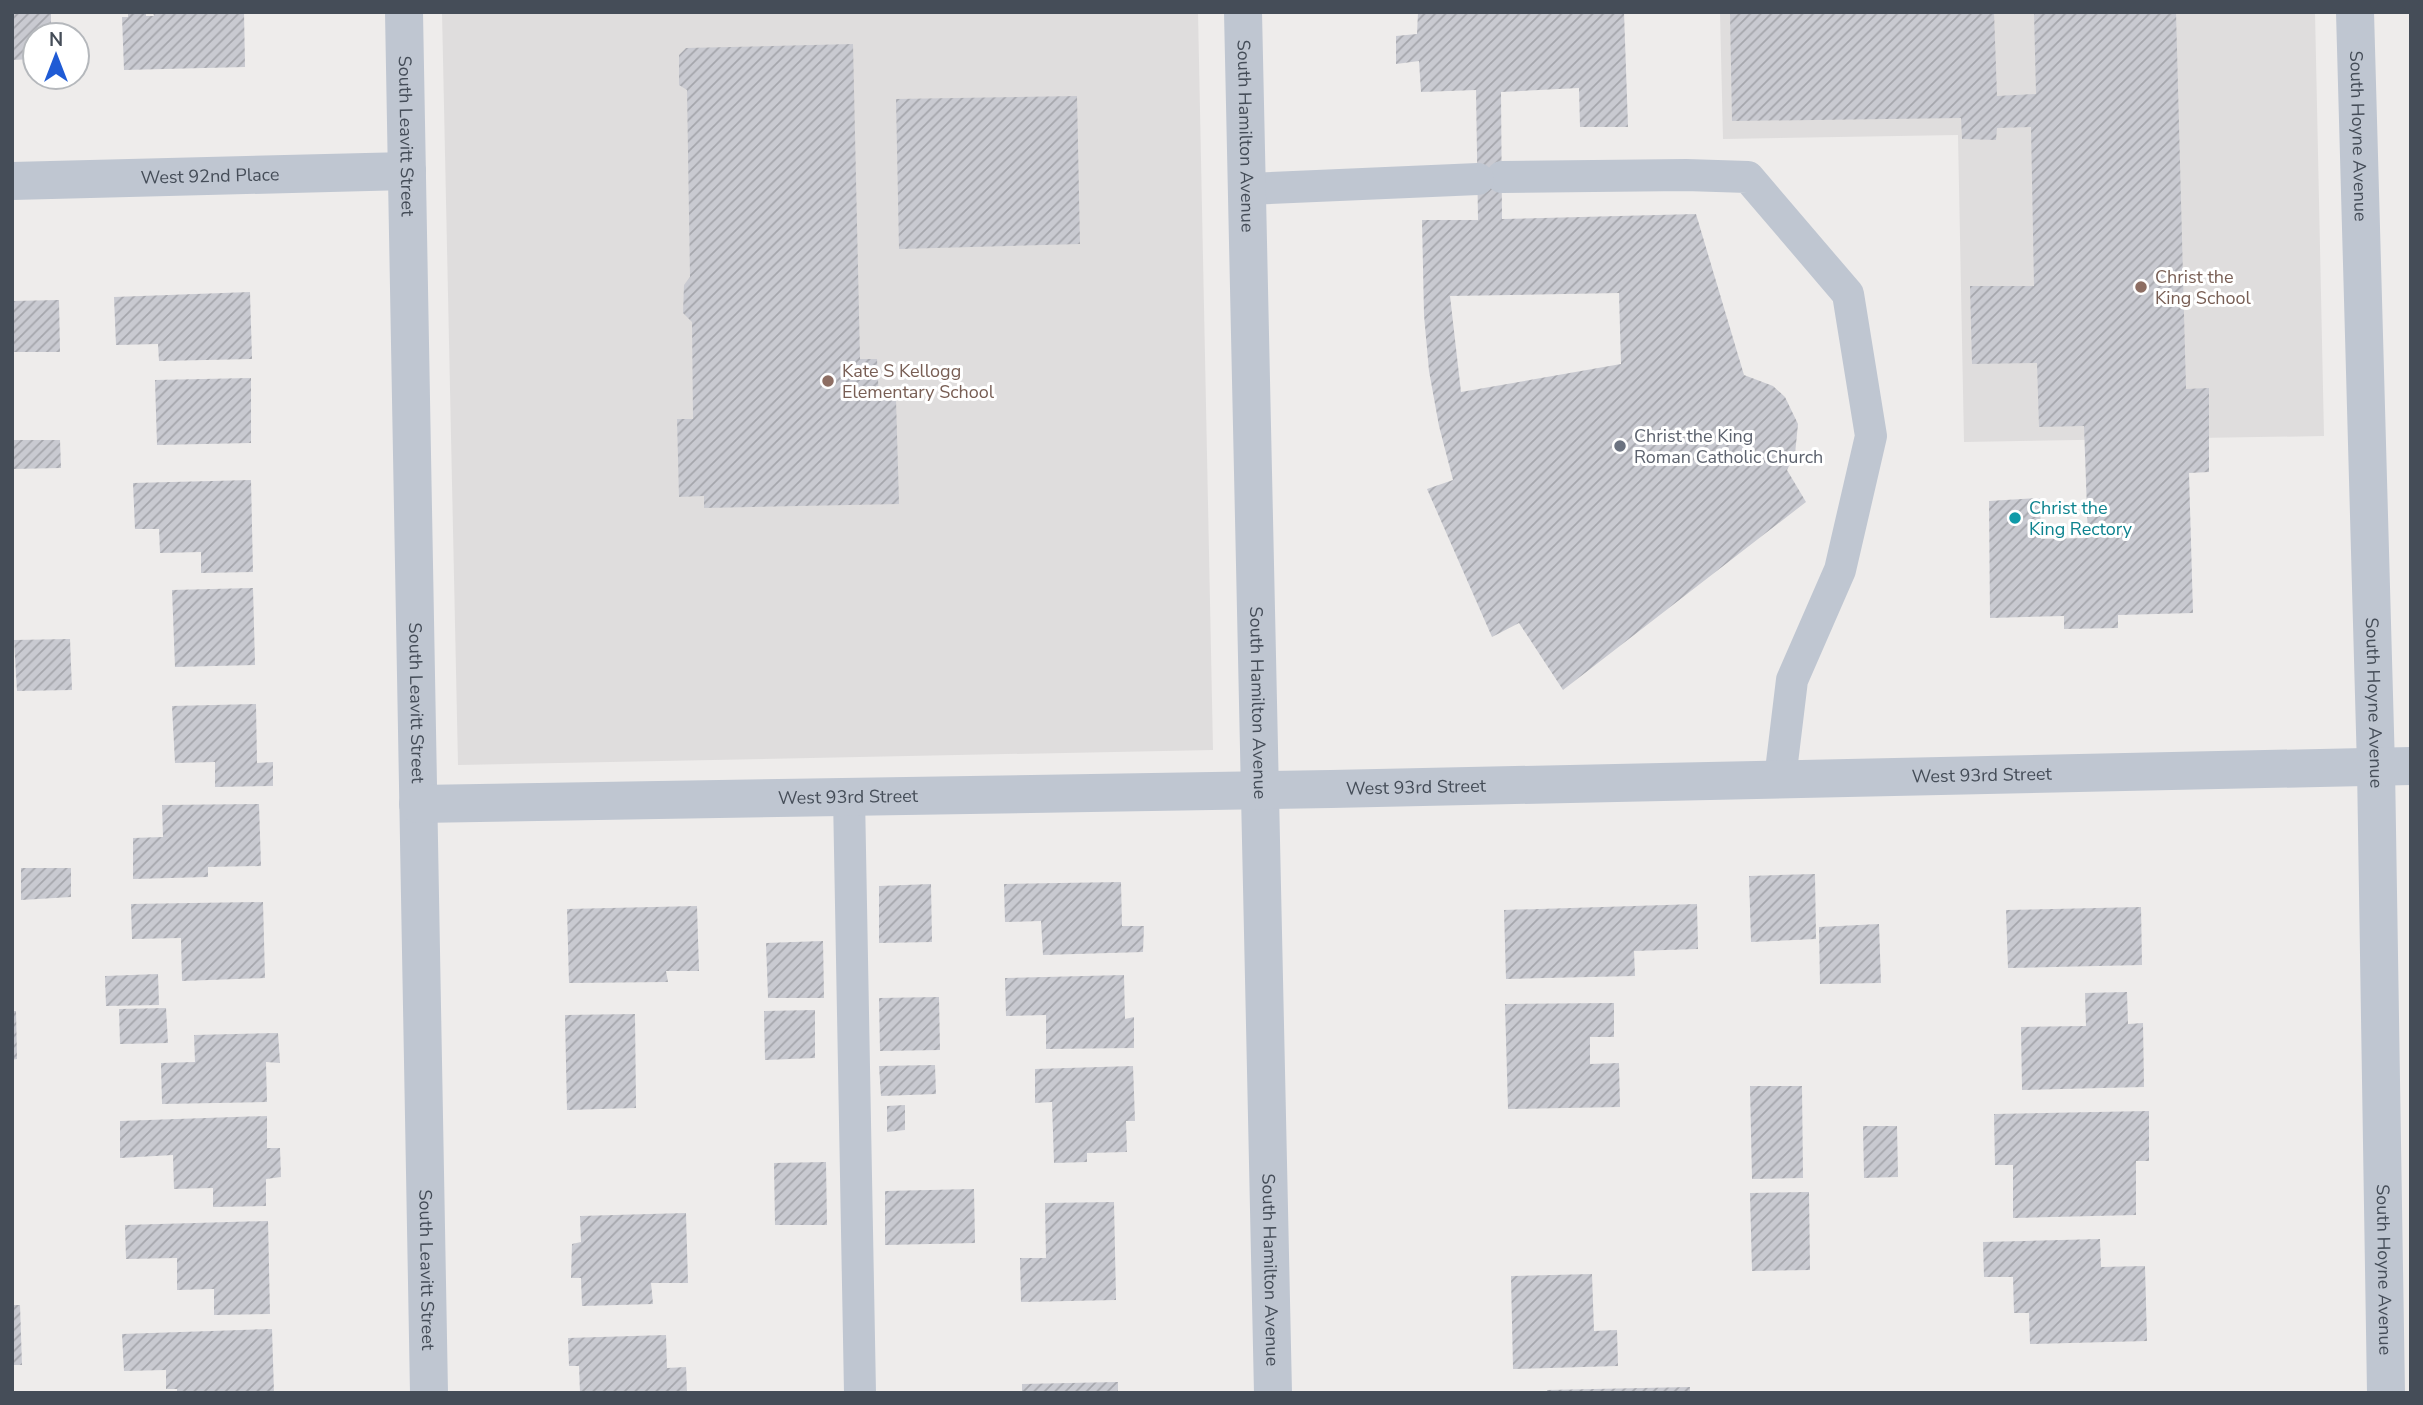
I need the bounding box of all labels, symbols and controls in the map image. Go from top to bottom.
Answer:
north arrow [21,21,91,91]
text: N [49,27,63,53]
street label: South Hamilton Avenue [1232,39,1260,233]
street label: South Hoyne Avenue [2344,50,2373,222]
street label: South Leavitt Street [393,55,420,217]
street label: West 92nd Place [140,162,280,190]
place label: Christ the King School [2155,265,2251,310]
marker: Christ the King School [2133,279,2149,295]
place label: Kate S Kellogg Elementary School [842,359,995,404]
marker: Kate S Kellogg Elementary School [820,373,836,389]
place label: Christ the King Roman Catholic Church [1634,424,1823,469]
marker: Christ the King Roman Catholic Church [1612,438,1628,454]
place label: Christ the King Rectory [2029,496,2133,541]
marker: Christ the King Rectory [2007,510,2023,526]
street label: South Hamilton Avenue [1244,606,1272,799]
street label: South Hoyne Avenue [2360,617,2388,788]
street label: South Leavitt Street [403,622,430,784]
street label: West 93rd Street [1911,762,2053,789]
street label: West 93rd Street [1346,774,1487,801]
street label: West 93rd Street [778,784,919,810]
street label: South Hamilton Avenue [1256,1173,1284,1366]
street label: South Hoyne Avenue [2371,1184,2397,1355]
street label: South Leavitt Street [413,1189,440,1351]

